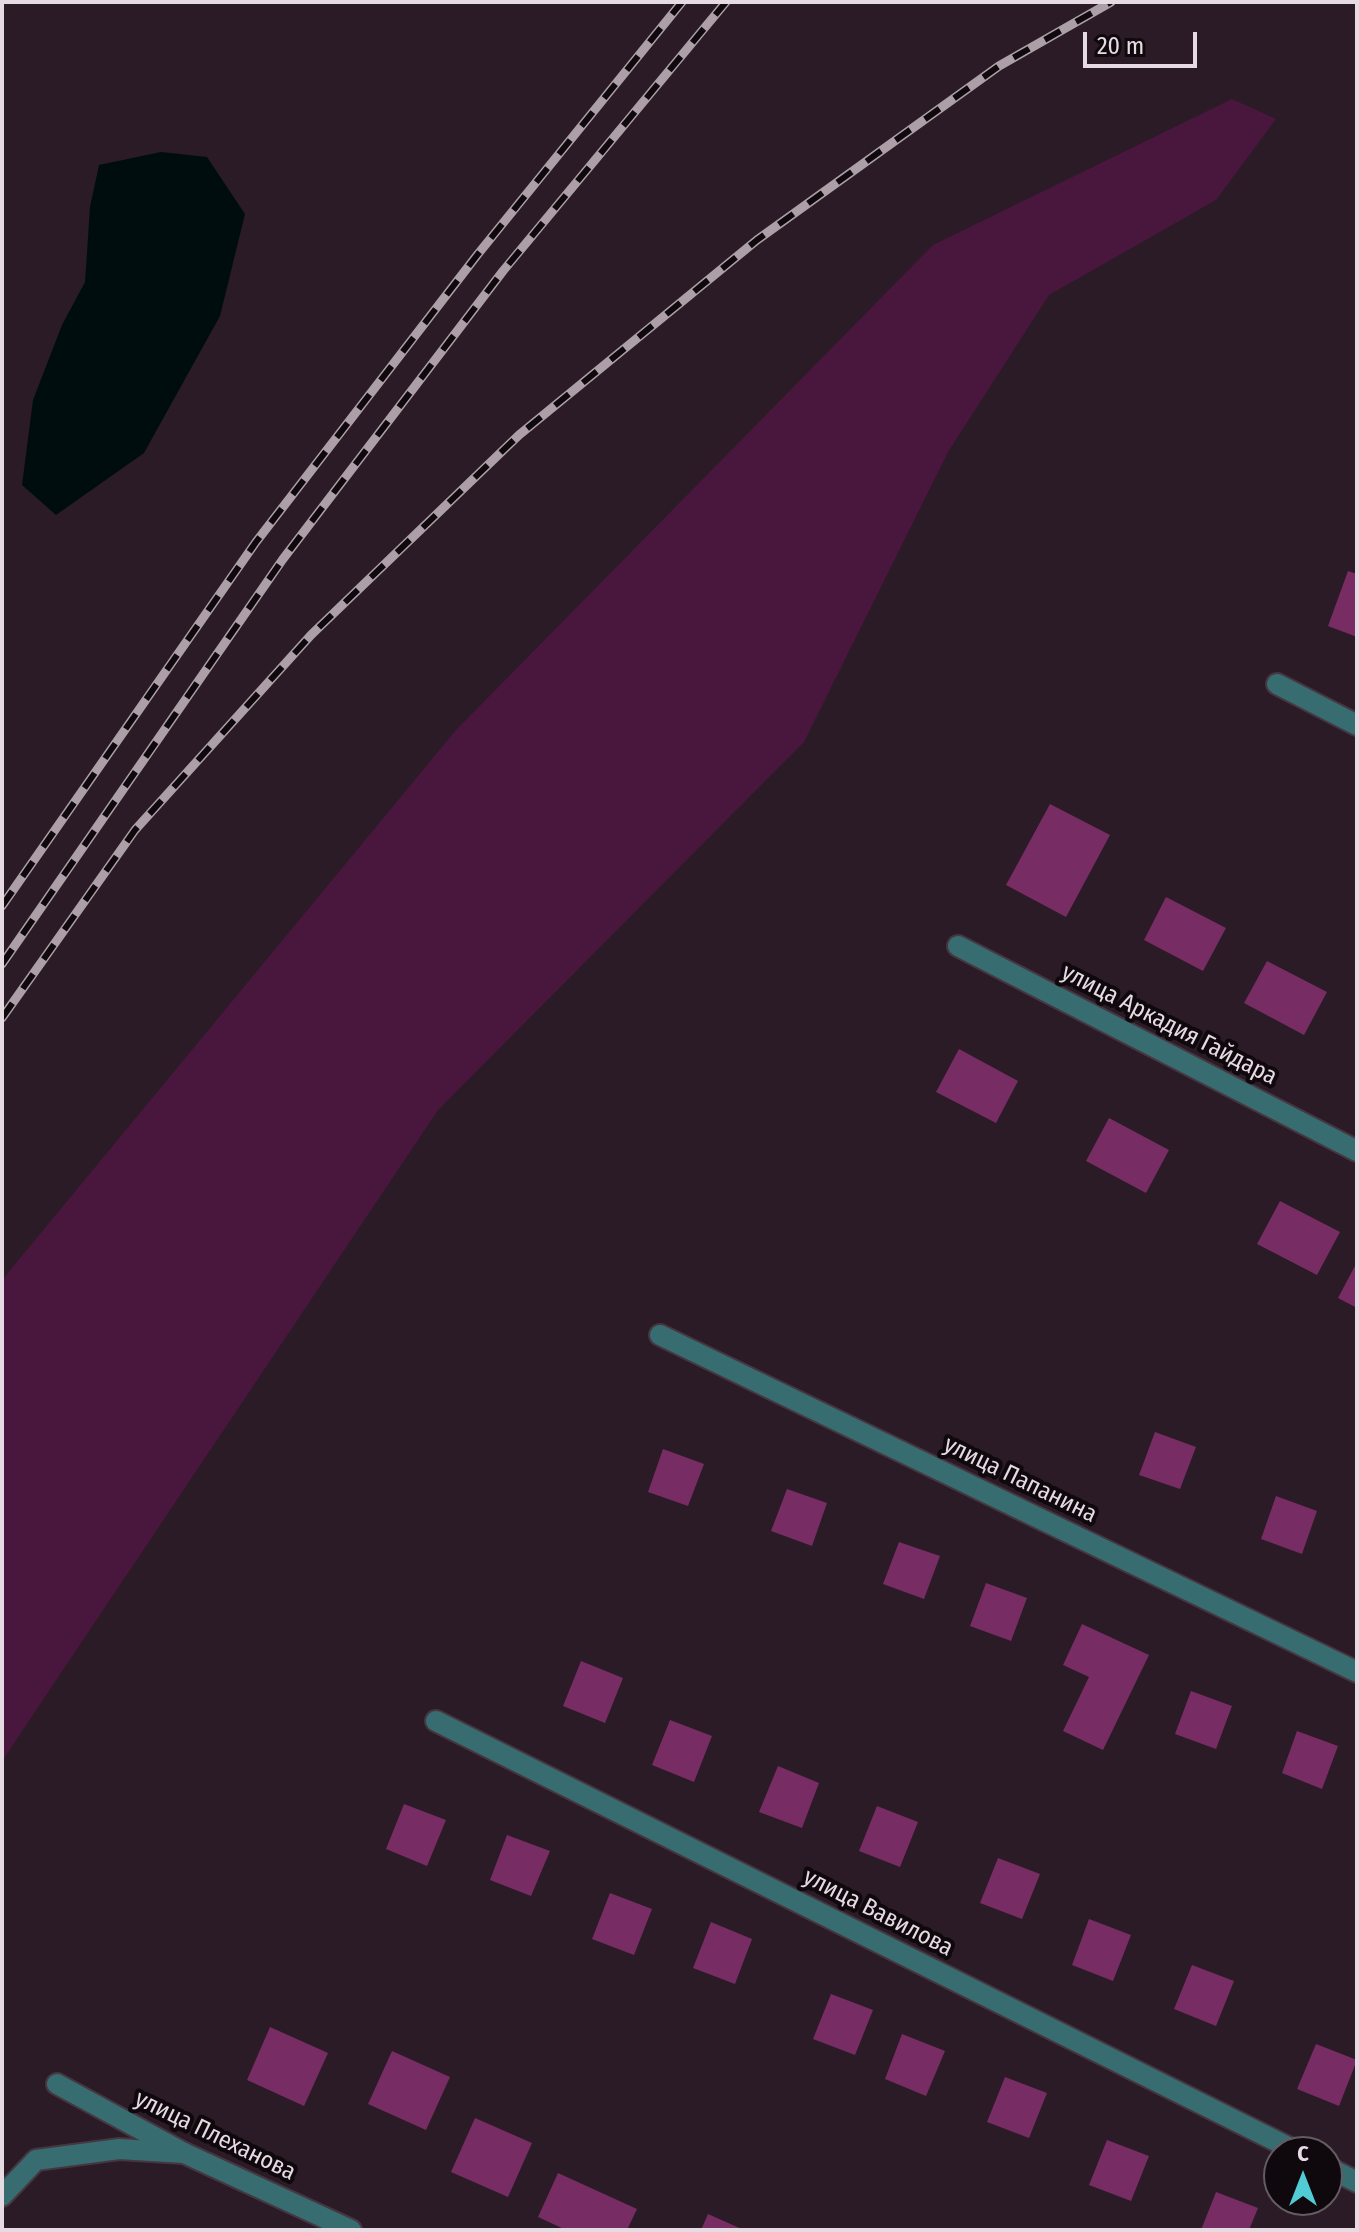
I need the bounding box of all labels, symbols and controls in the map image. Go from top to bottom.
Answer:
scale bar [1087,16,1201,66]
text: 20 m [1097,32,1144,60]
street label: улица Аркадия Гайдара [1057,958,1281,1092]
street label: улица Папанина [939,1431,1101,1529]
street label: улица Вавилова [798,1863,958,1963]
street label: улица Плеханова [130,2085,300,2187]
north arrow [1263,2136,1343,2216]
text: С [1297,2140,1309,2167]

